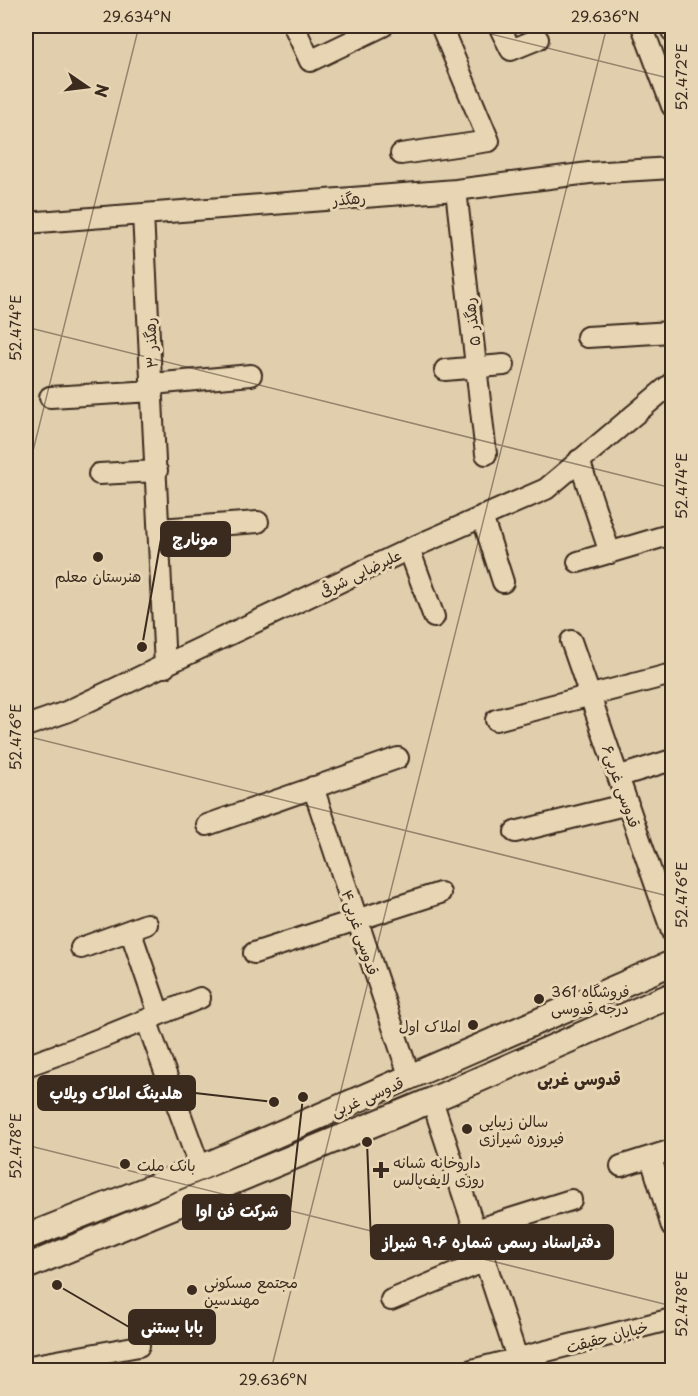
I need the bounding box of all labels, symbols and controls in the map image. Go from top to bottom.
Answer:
text: 29.634°N [102,4,172,27]
text: 29.636°N [571,4,639,27]
text: 52.472°E [669,43,692,111]
north arrow [57,57,117,117]
text: N [89,82,116,100]
street label: رهگذر [330,185,367,211]
text: 52.474°E [3,295,26,361]
street label: ۵ رهگذر [457,296,485,348]
street label: ۳ رهگذر [137,317,163,369]
text: 52.474°E [669,453,692,519]
callout: مونارچ [161,522,230,556]
text: مونارچ [172,526,218,550]
street label: علیرضایی شرقی [315,542,405,602]
marker: هنرستان معلم [91,550,105,564]
place label: هنرستان معلم [55,564,141,589]
text: 52.476°E [3,703,26,771]
street label: قدوسی غربی۶ [597,741,647,831]
text: 52.476°E [669,861,692,929]
street label: قدوسی غربی۴ [336,886,386,978]
place label: فروشگاه 361 درجه قدوسی [551,979,630,1019]
marker: فروشگاه 361 درجه قدوسی [532,992,546,1006]
place label: املاک اول [399,1014,461,1037]
marker: املاک اول [466,1018,480,1032]
district label: قدوسی غربی [537,1066,621,1090]
street label: قدوسی غربی [327,1070,407,1122]
callout: هلدینگ املاک ویلاپ [38,1076,195,1110]
text: هلدینگ املاک ویلاپ [49,1080,183,1104]
place label: سالن زیبایی فیروزه شیرازی [479,1109,564,1149]
text: 52.478°E [3,1113,26,1179]
marker: سالن زیبایی فیروزه شیرازی [460,1122,474,1136]
place label: داروخانه شبانه روزی لایف‌پالس [393,1150,485,1190]
place label: بانک ملت [137,1153,196,1176]
marker: بانک ملت [118,1157,132,1171]
marker: داروخانه شبانه روزی لایف‌پالس [374,1163,388,1177]
callout: شرکت فن اوا [183,1195,290,1229]
text: شرکت فن اوا [196,1198,278,1222]
callout: دفتراسناد رسمی شماره ۹۰۶ شیراز [371,1225,613,1259]
text: دفتراسناد رسمی شماره ۹۰۶ شیراز [381,1229,601,1253]
place label: مجتمع مسکونی مهندسین [204,1270,298,1310]
text: 52.478°E [669,1271,692,1337]
marker: مجتمع مسکونی مهندسین [185,1283,199,1297]
callout: بابا بستنی [129,1310,215,1344]
text: بابا بستنی [141,1314,203,1338]
street label: خیابان حقیقت [563,1314,651,1358]
text: 29.636°N [239,1367,307,1390]

